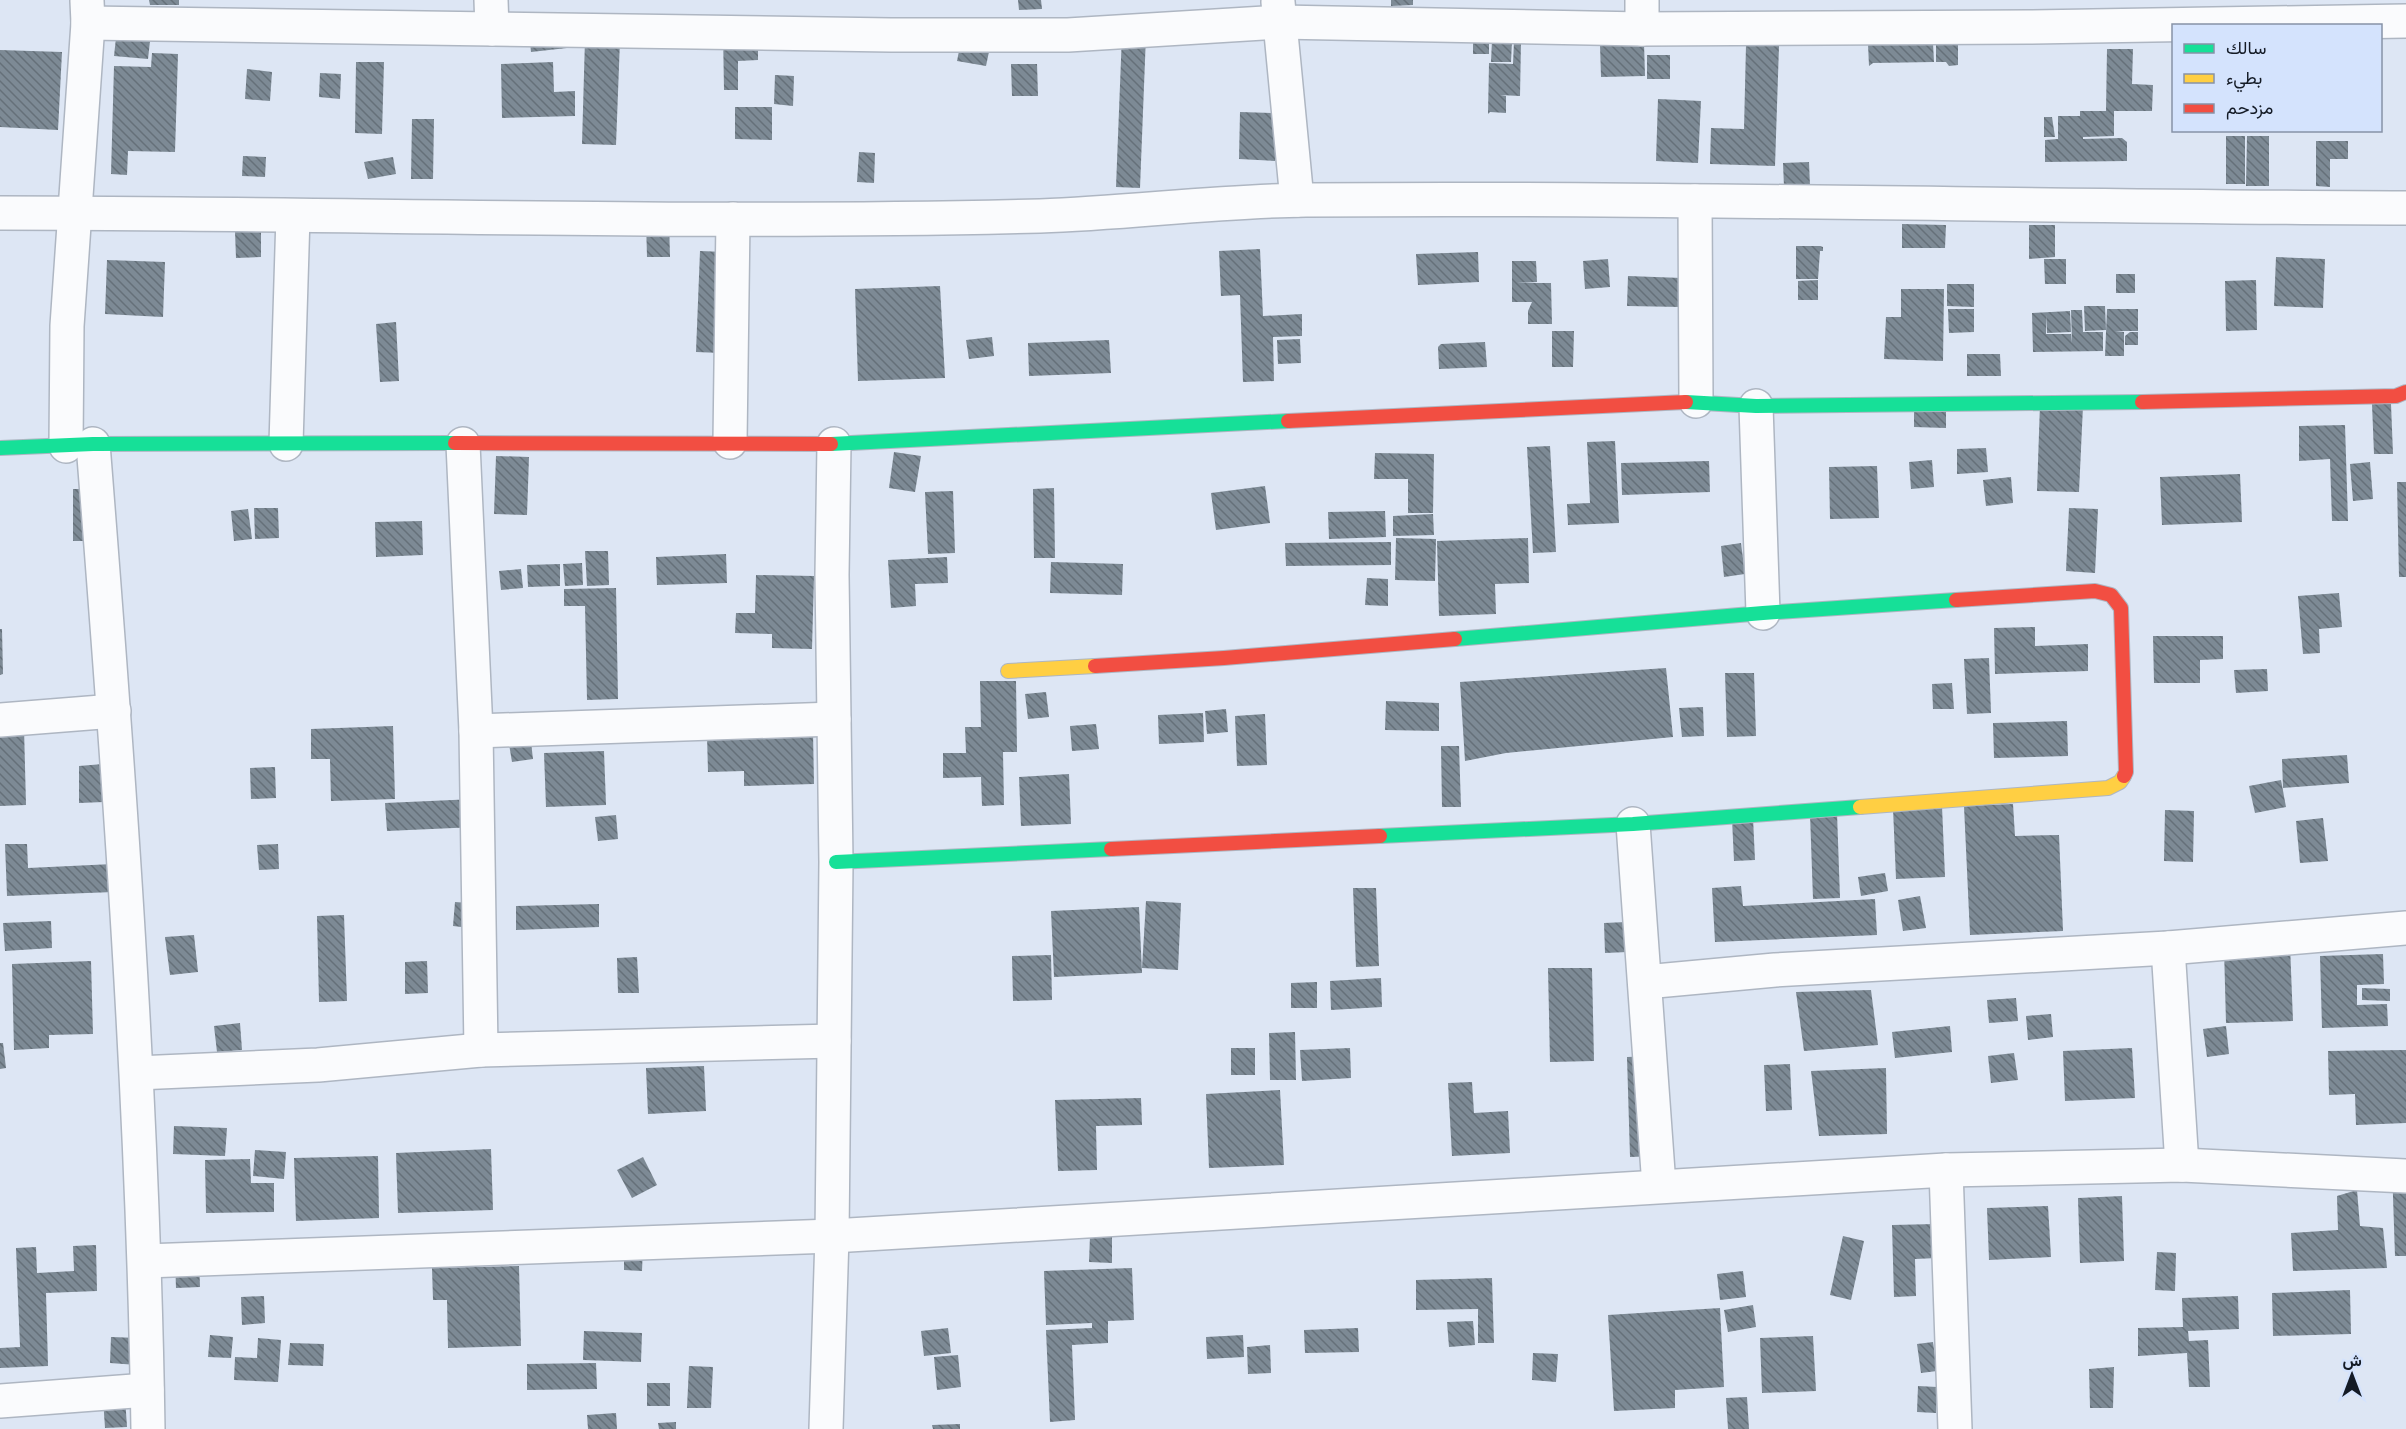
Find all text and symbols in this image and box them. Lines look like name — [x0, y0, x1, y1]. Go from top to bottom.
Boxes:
legend — [2172, 24, 2382, 132]
text: سالك — [2226, 38, 2266, 58]
text: بطيء — [2226, 68, 2262, 93]
text: مزدحم — [2226, 98, 2273, 120]
north arrow — [2322, 1345, 2382, 1405]
text: ش — [2342, 1352, 2362, 1370]

